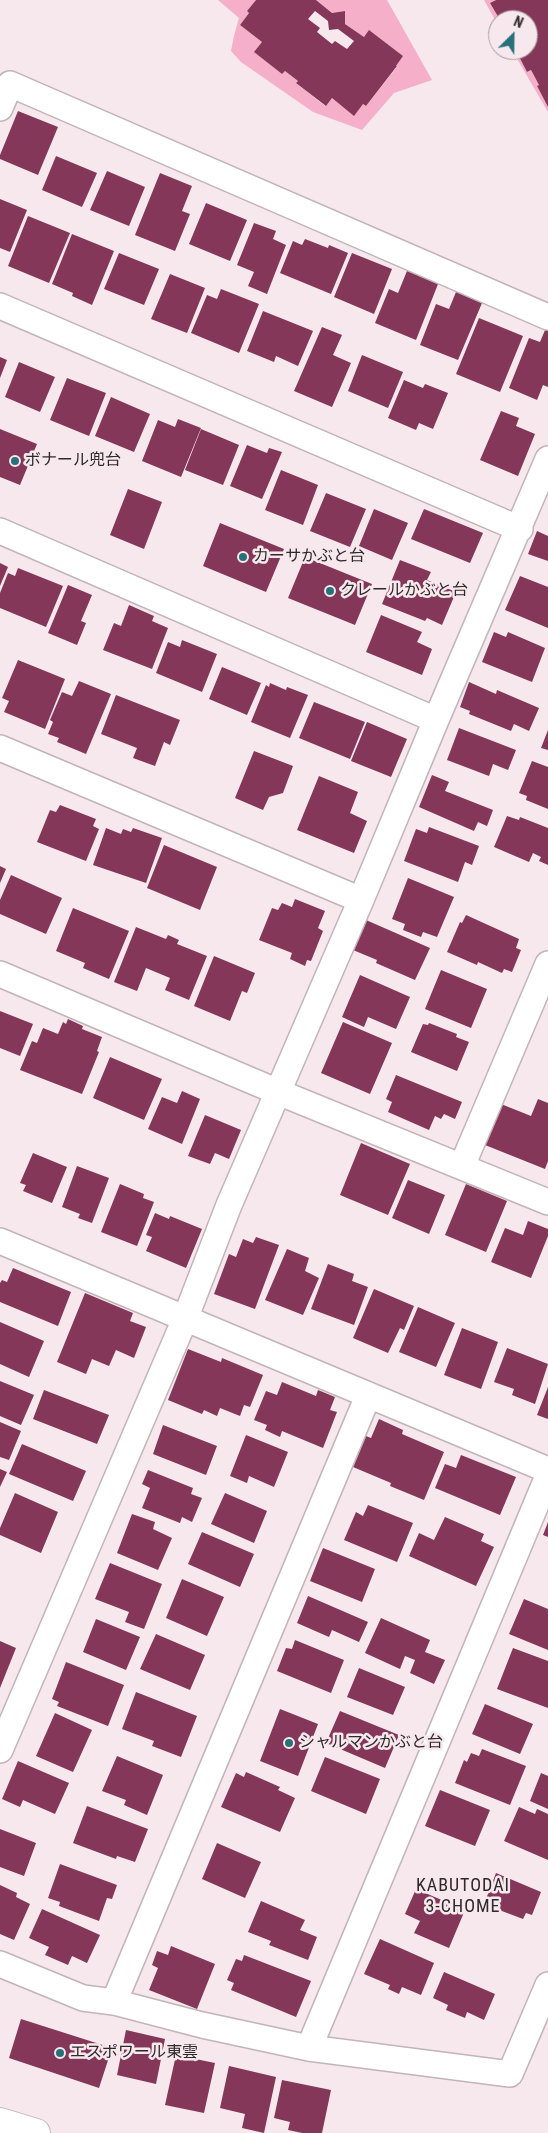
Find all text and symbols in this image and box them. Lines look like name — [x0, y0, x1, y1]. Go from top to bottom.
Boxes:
north arrow — [488, 10, 538, 60]
text: N — [511, 13, 526, 31]
place label: ボナール兜台 — [25, 451, 121, 471]
marker: ボナール兜台 — [9, 455, 21, 467]
place label: カーサかぶと台 — [253, 547, 365, 567]
marker: カーサかぶと台 — [237, 551, 249, 563]
place label: クレールかぶと台 — [340, 581, 468, 601]
marker: クレールかぶと台 — [324, 585, 336, 597]
place label: シャルマンかぶと台 — [299, 1733, 443, 1753]
marker: シャルマンかぶと台 — [283, 1737, 295, 1749]
district label: KABUTODAI 3-CHOME — [415, 1875, 511, 1918]
place label: エスポワール東雲 — [70, 2043, 198, 2063]
marker: エスポワール東雲 — [54, 2047, 66, 2059]

